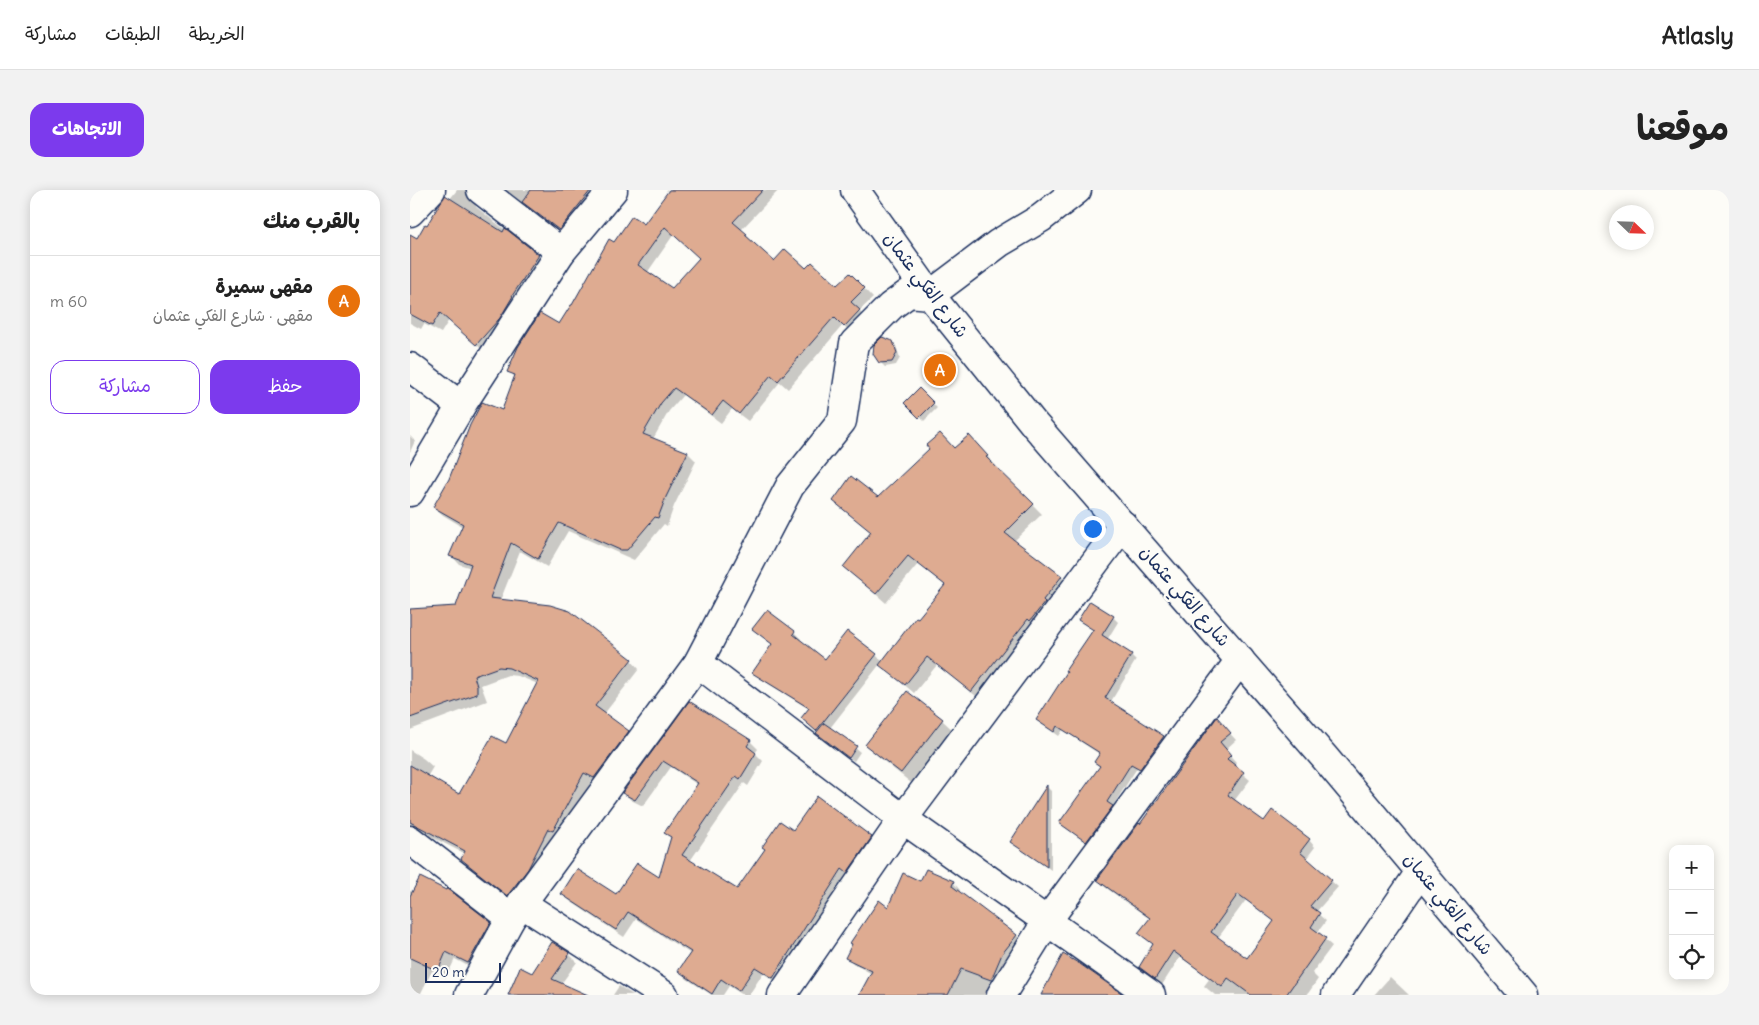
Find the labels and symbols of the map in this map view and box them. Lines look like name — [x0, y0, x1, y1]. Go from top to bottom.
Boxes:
north arrow — [1609, 205, 1654, 250]
street label: شارع الفكي عثمان — [875, 227, 974, 345]
pin: A — [924, 351, 956, 389]
your location — [1080, 516, 1106, 542]
street label: شارع الفكي عثمان — [1131, 540, 1236, 654]
street label: شارع الفكي عثمان — [1395, 848, 1498, 963]
scale bar — [425, 960, 501, 983]

